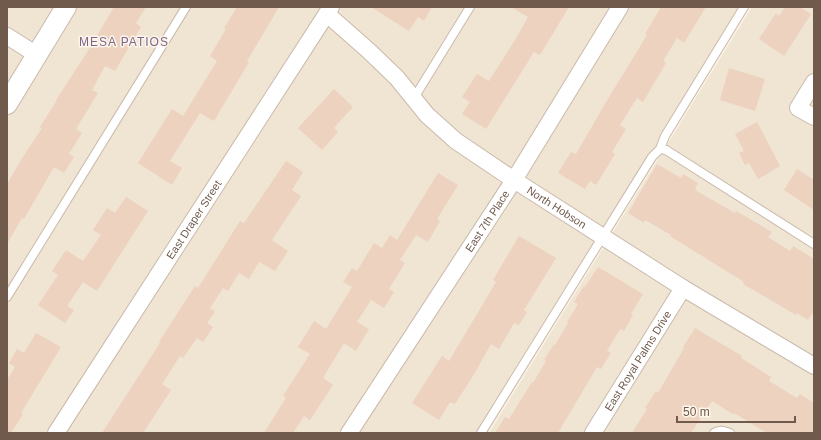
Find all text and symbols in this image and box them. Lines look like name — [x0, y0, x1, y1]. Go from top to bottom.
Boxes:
district label: MESA PATIOS — [79, 35, 169, 49]
street label: East Draper Street — [164, 178, 224, 261]
street label: North Hobson — [525, 184, 589, 231]
street label: East 7th Place — [463, 188, 512, 254]
street label: East Royal Palms Drive — [602, 308, 673, 413]
scale bar — [677, 398, 795, 424]
text: 50 m — [683, 405, 710, 419]

